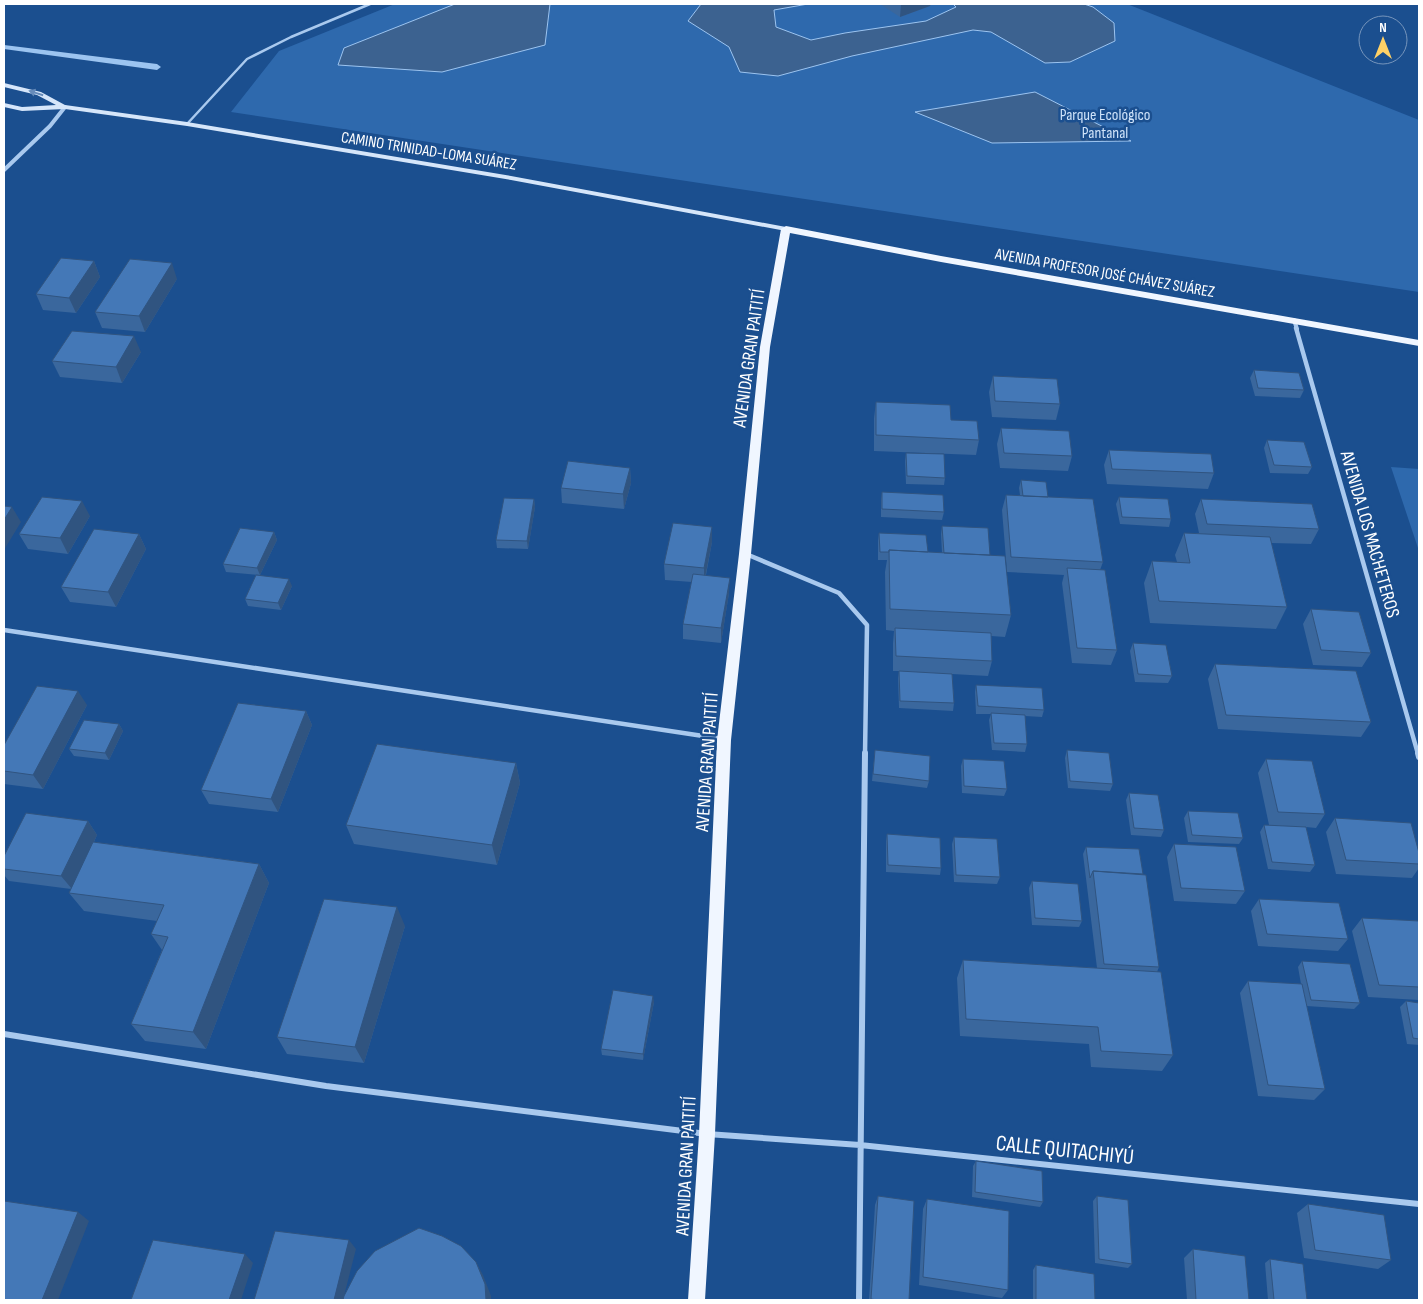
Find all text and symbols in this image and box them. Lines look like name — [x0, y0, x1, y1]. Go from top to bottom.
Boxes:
north arrow — [1358, 15, 1408, 65]
text: N — [1379, 19, 1387, 36]
one-way arrow — [28, 89, 43, 96]
park label: Parque Ecológico Pantanal — [1060, 106, 1150, 143]
street label: CAMINO TRINIDAD-LOMA SUÁREZ — [340, 128, 518, 175]
street label: AVENIDA PROFESOR JOSÉ CHÁVEZ SUÁREZ — [993, 245, 1216, 302]
street label: AVENIDA GRAN PAITITÍ — [728, 287, 771, 430]
street label: AVENIDA LOS MACHETEROS — [1334, 447, 1404, 620]
street label: AVENIDA GRAN PAITITÍ — [691, 692, 724, 833]
street label: AVENIDA GRAN PAITITÍ — [671, 1096, 702, 1237]
street label: CALLE QUITACHIYÚ — [994, 1130, 1135, 1171]

